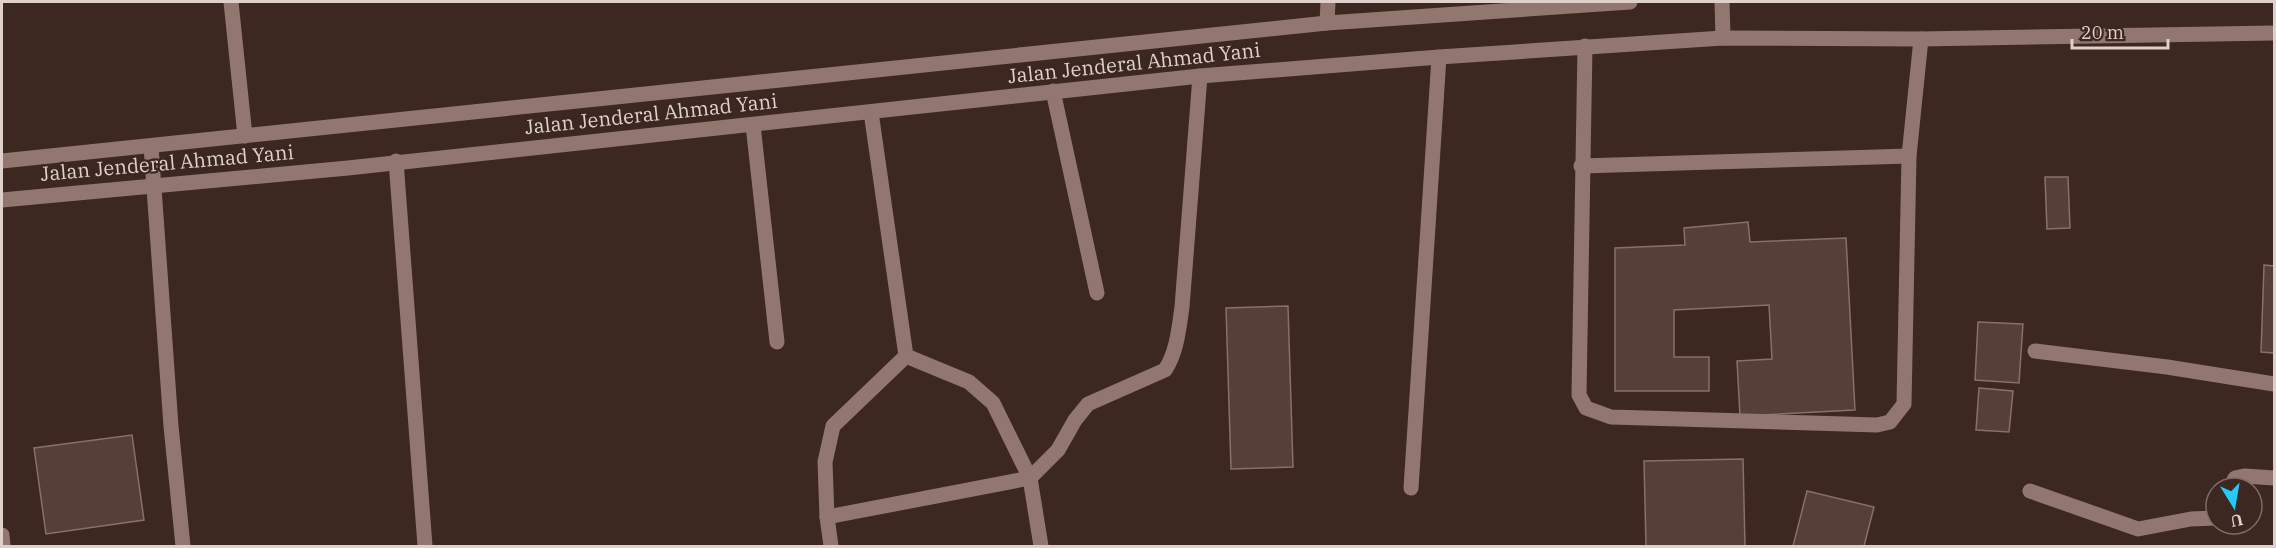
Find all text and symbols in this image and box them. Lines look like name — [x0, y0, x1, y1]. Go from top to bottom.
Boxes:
scale bar — [2072, 12, 2168, 50]
text: 20 m — [2081, 21, 2124, 44]
street label: Jalan Jenderal Ahmad Yani — [1006, 36, 1262, 89]
street label: Jalan Jenderal Ahmad Yani — [523, 87, 779, 140]
street label: Jalan Jenderal Ahmad Yani — [39, 138, 295, 187]
north arrow — [2204, 476, 2264, 536]
text: U — [2229, 510, 2245, 532]

